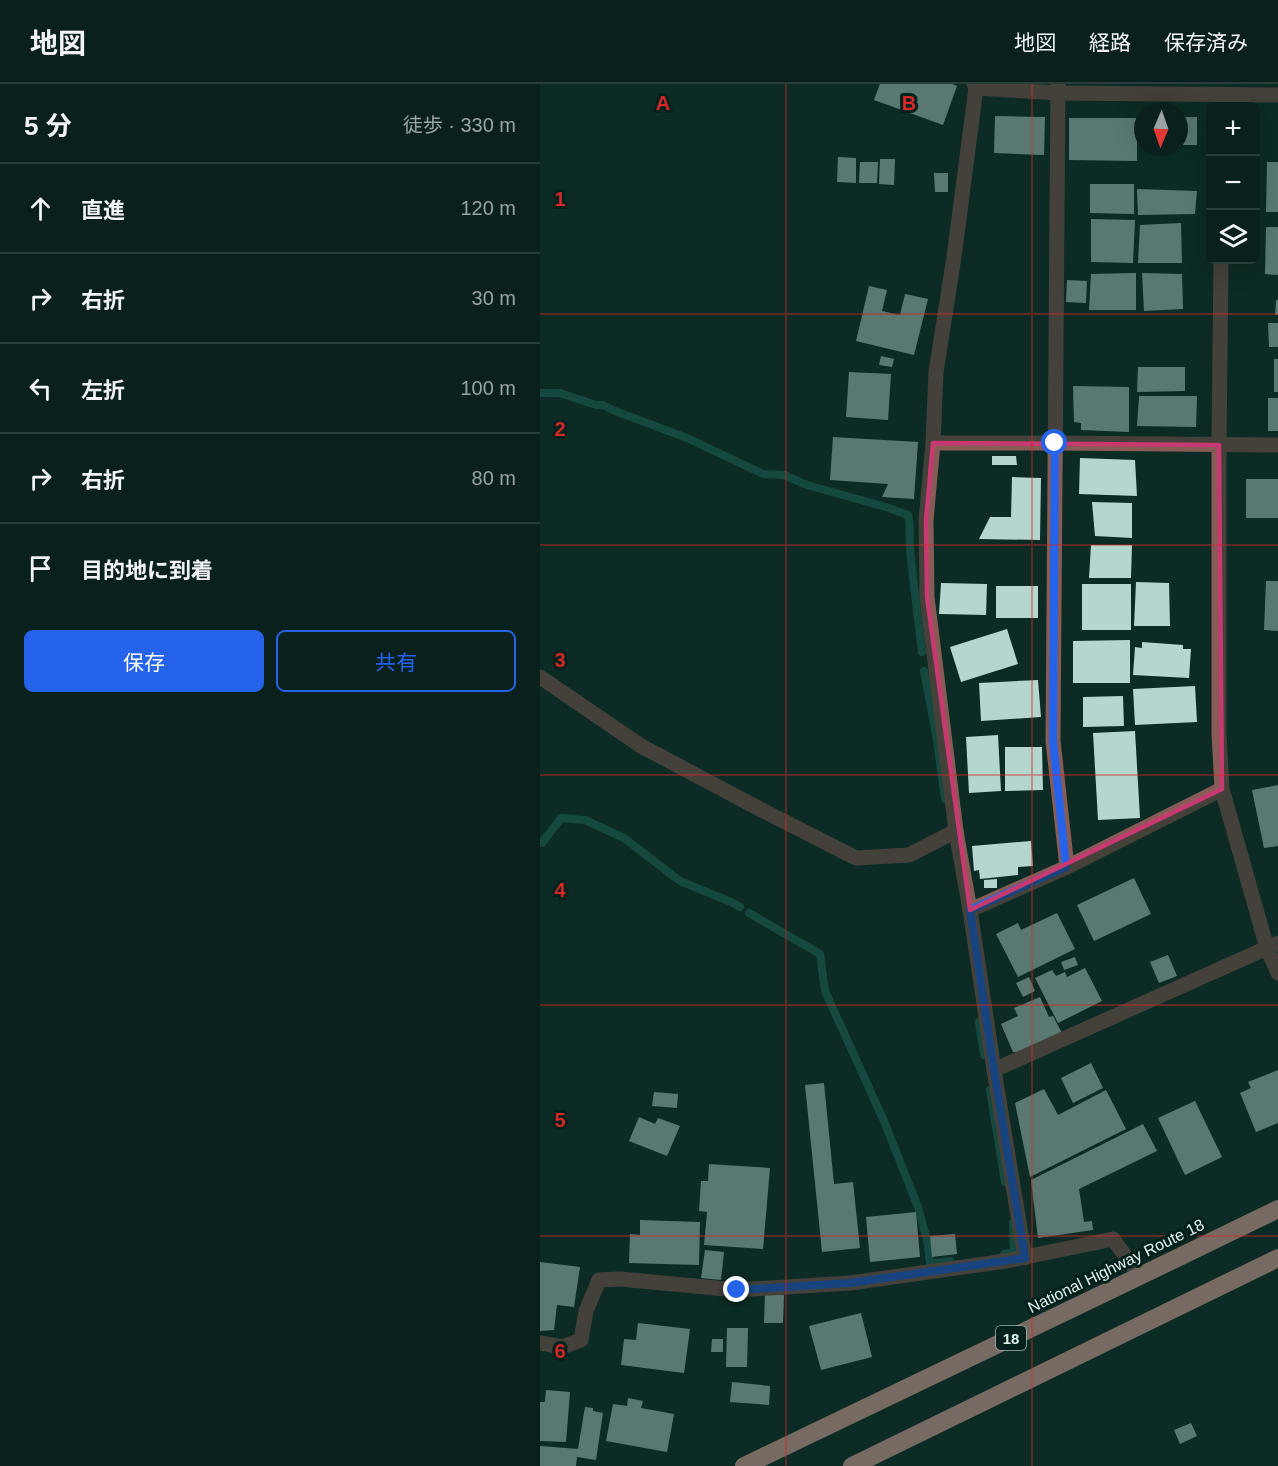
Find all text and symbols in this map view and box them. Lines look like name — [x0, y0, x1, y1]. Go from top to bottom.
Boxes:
text: 地図 — [30, 28, 86, 59]
text: 地図 — [1014, 31, 1056, 54]
text: 経路 — [1089, 31, 1131, 54]
text: 保存済み — [1164, 31, 1248, 54]
text: A — [656, 92, 670, 114]
text: B — [902, 92, 916, 114]
north arrow — [1134, 102, 1188, 156]
map controls — [1206, 102, 1260, 264]
button: + — [1206, 102, 1260, 156]
text: 5 分 — [24, 111, 72, 141]
text: 徒歩 · 330 m — [403, 114, 516, 136]
button: − — [1206, 156, 1260, 210]
text: 1 — [554, 188, 566, 210]
icon: ahead — [24, 192, 57, 225]
text: 120 m — [460, 197, 516, 219]
text: 直進 — [81, 198, 125, 223]
button: layers — [1206, 210, 1260, 264]
icon: right — [24, 282, 57, 315]
text: 30 m — [472, 287, 516, 309]
text: 右折 — [81, 288, 125, 313]
icon: left — [24, 372, 57, 405]
text: 100 m — [460, 377, 516, 399]
text: 左折 — [81, 378, 125, 403]
text: 2 — [554, 418, 566, 440]
route start — [1041, 429, 1067, 455]
icon: right — [24, 462, 57, 495]
text: 80 m — [472, 467, 516, 489]
text: 右折 — [81, 468, 125, 493]
icon: arrive — [24, 552, 57, 585]
text: 目的地に到着 — [81, 558, 213, 583]
button: 保存 — [24, 630, 264, 692]
button: 共有 — [276, 630, 516, 692]
text: 3 — [554, 649, 566, 671]
text: 4 — [554, 879, 566, 901]
text: 5 — [554, 1109, 566, 1131]
street label: National Highway Route 18 — [1025, 1216, 1207, 1316]
route end — [723, 1276, 749, 1302]
road number: 18 — [996, 1326, 1026, 1350]
text: 6 — [554, 1340, 566, 1362]

